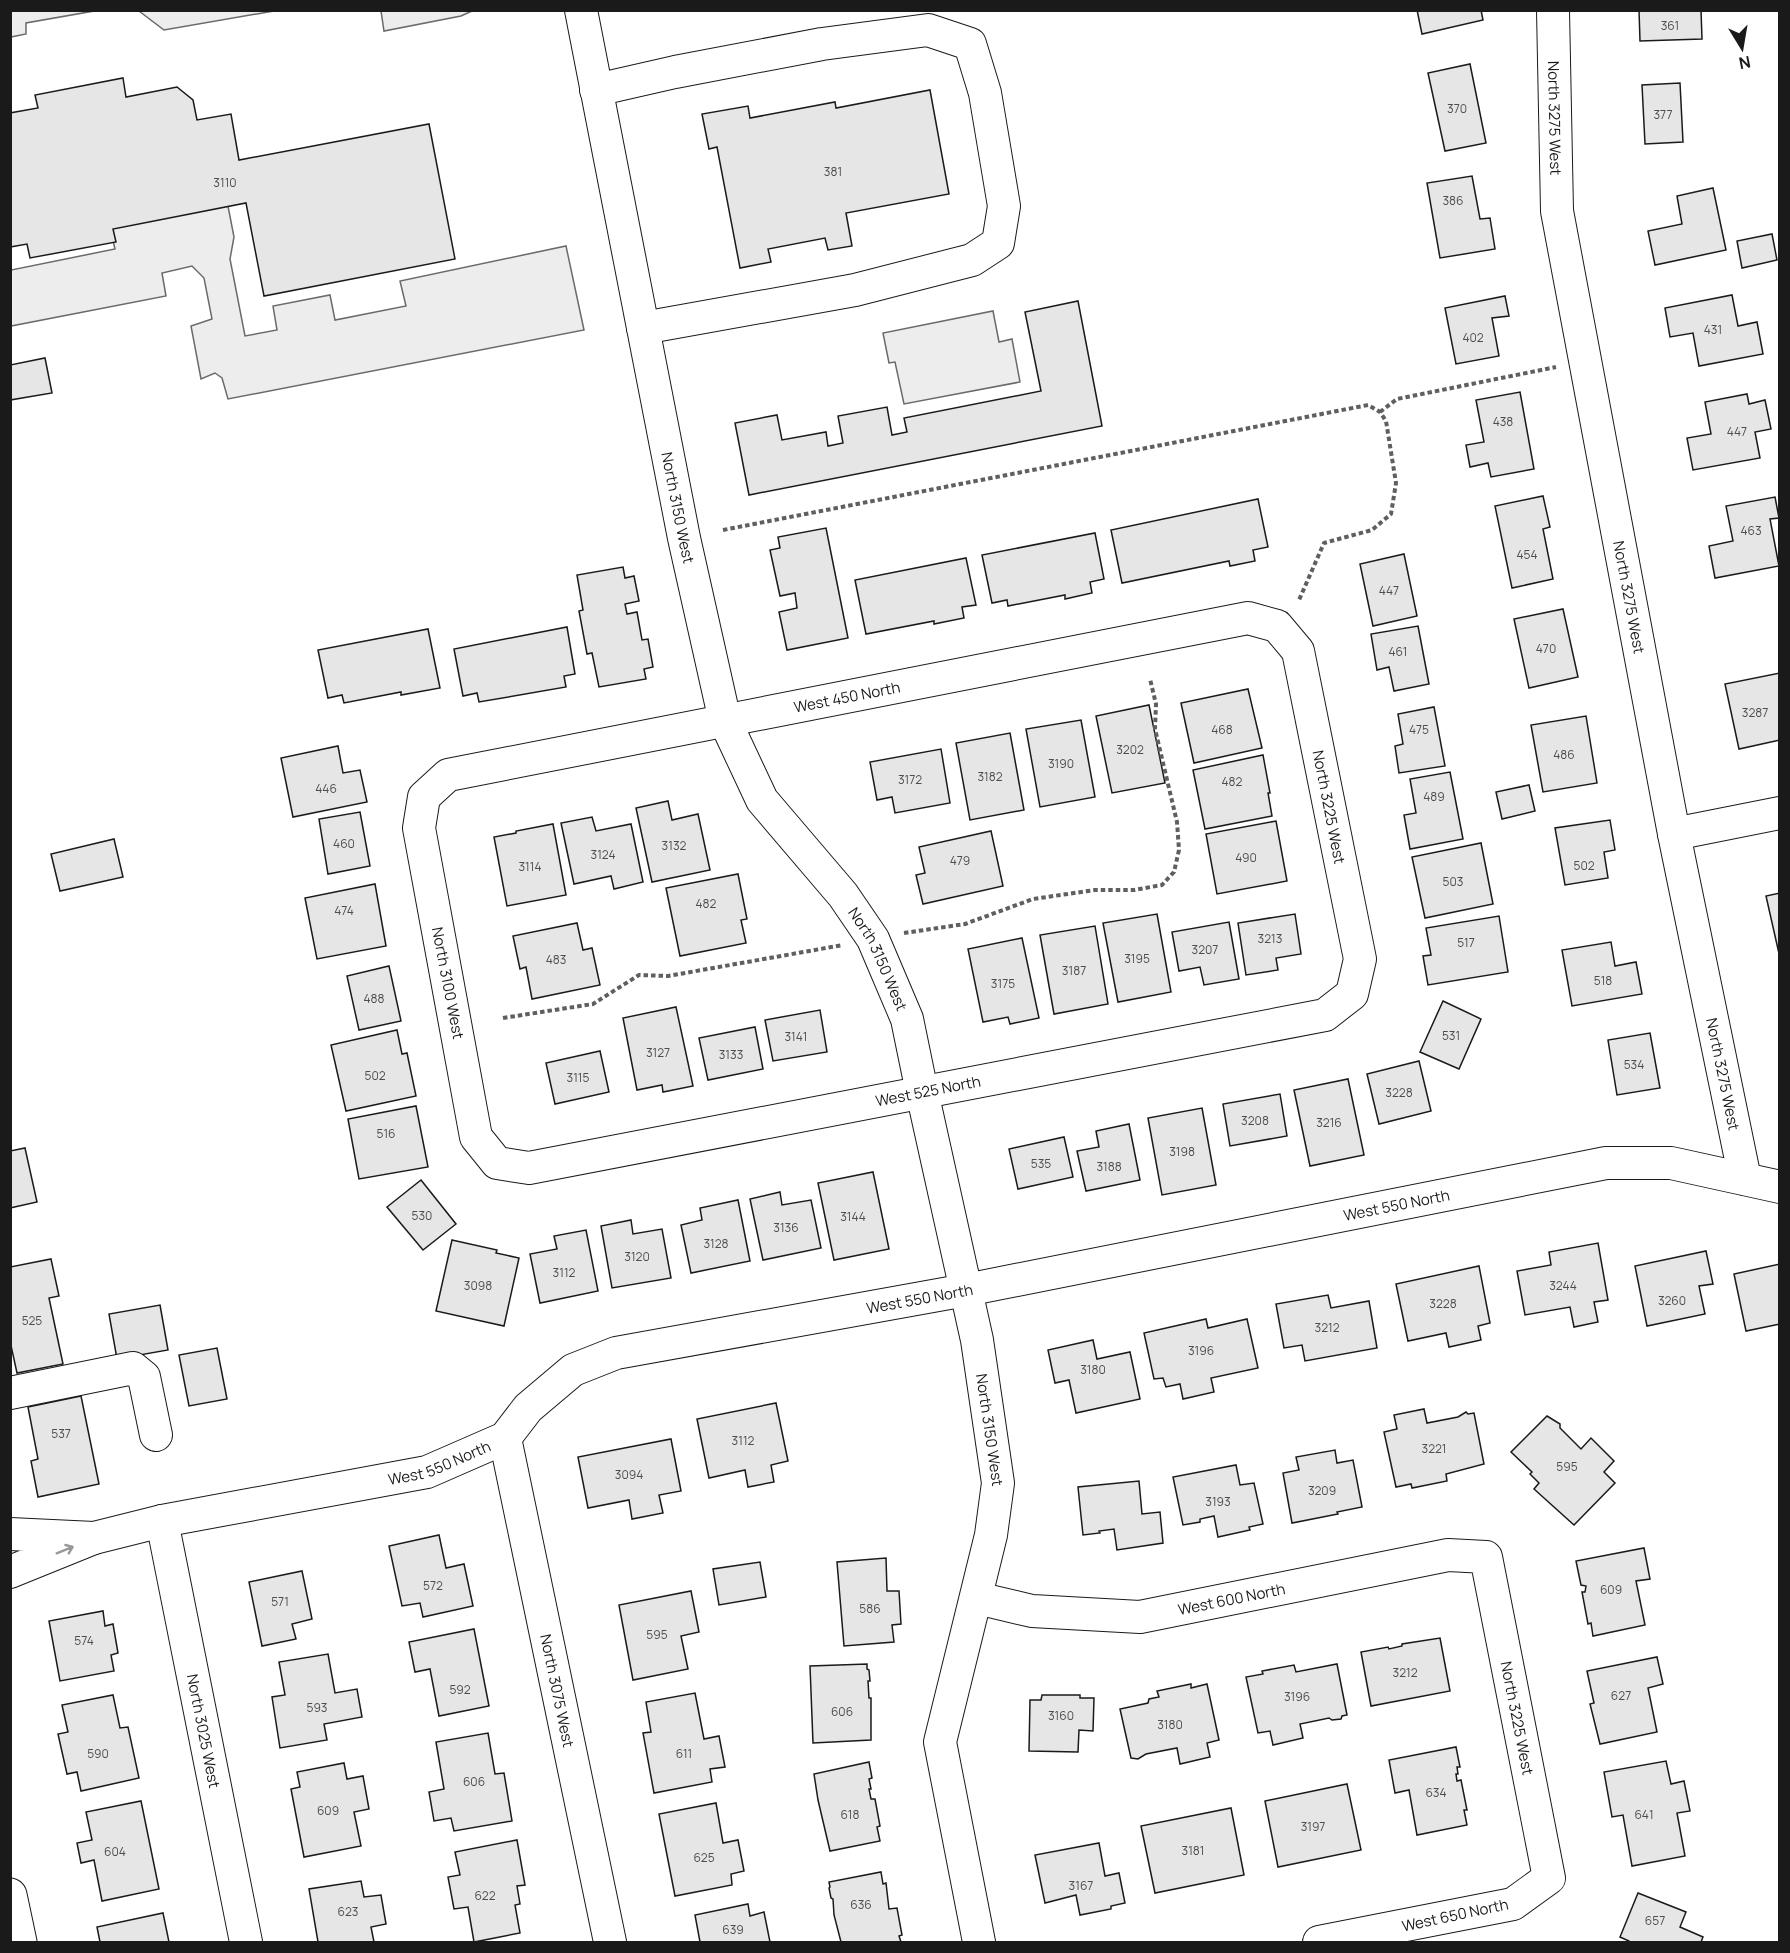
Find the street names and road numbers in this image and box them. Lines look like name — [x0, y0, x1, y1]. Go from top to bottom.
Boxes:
street label: North 3275 West — [1544, 61, 1567, 175]
street label: North 3150 West — [657, 450, 700, 565]
street label: North 3275 West — [1609, 539, 1650, 655]
street label: West 450 North — [792, 676, 902, 718]
street label: North 3225 West — [1308, 748, 1350, 866]
street label: North 3150 West — [844, 903, 913, 1014]
street label: North 3100 West — [427, 925, 469, 1041]
street label: North 3275 West — [1702, 1016, 1745, 1132]
street label: West 525 North — [874, 1070, 982, 1111]
street label: West 550 North — [1341, 1184, 1451, 1225]
street label: West 550 North — [865, 1278, 975, 1318]
street label: North 3150 West — [972, 1372, 1009, 1487]
street label: West 550 North — [386, 1435, 494, 1490]
street label: West 600 North — [1176, 1578, 1287, 1620]
street label: North 3075 West — [536, 1632, 580, 1749]
street label: North 3225 West — [1496, 1659, 1539, 1777]
street label: North 3025 West — [182, 1672, 226, 1790]
street label: West 650 North — [1400, 1893, 1510, 1937]

